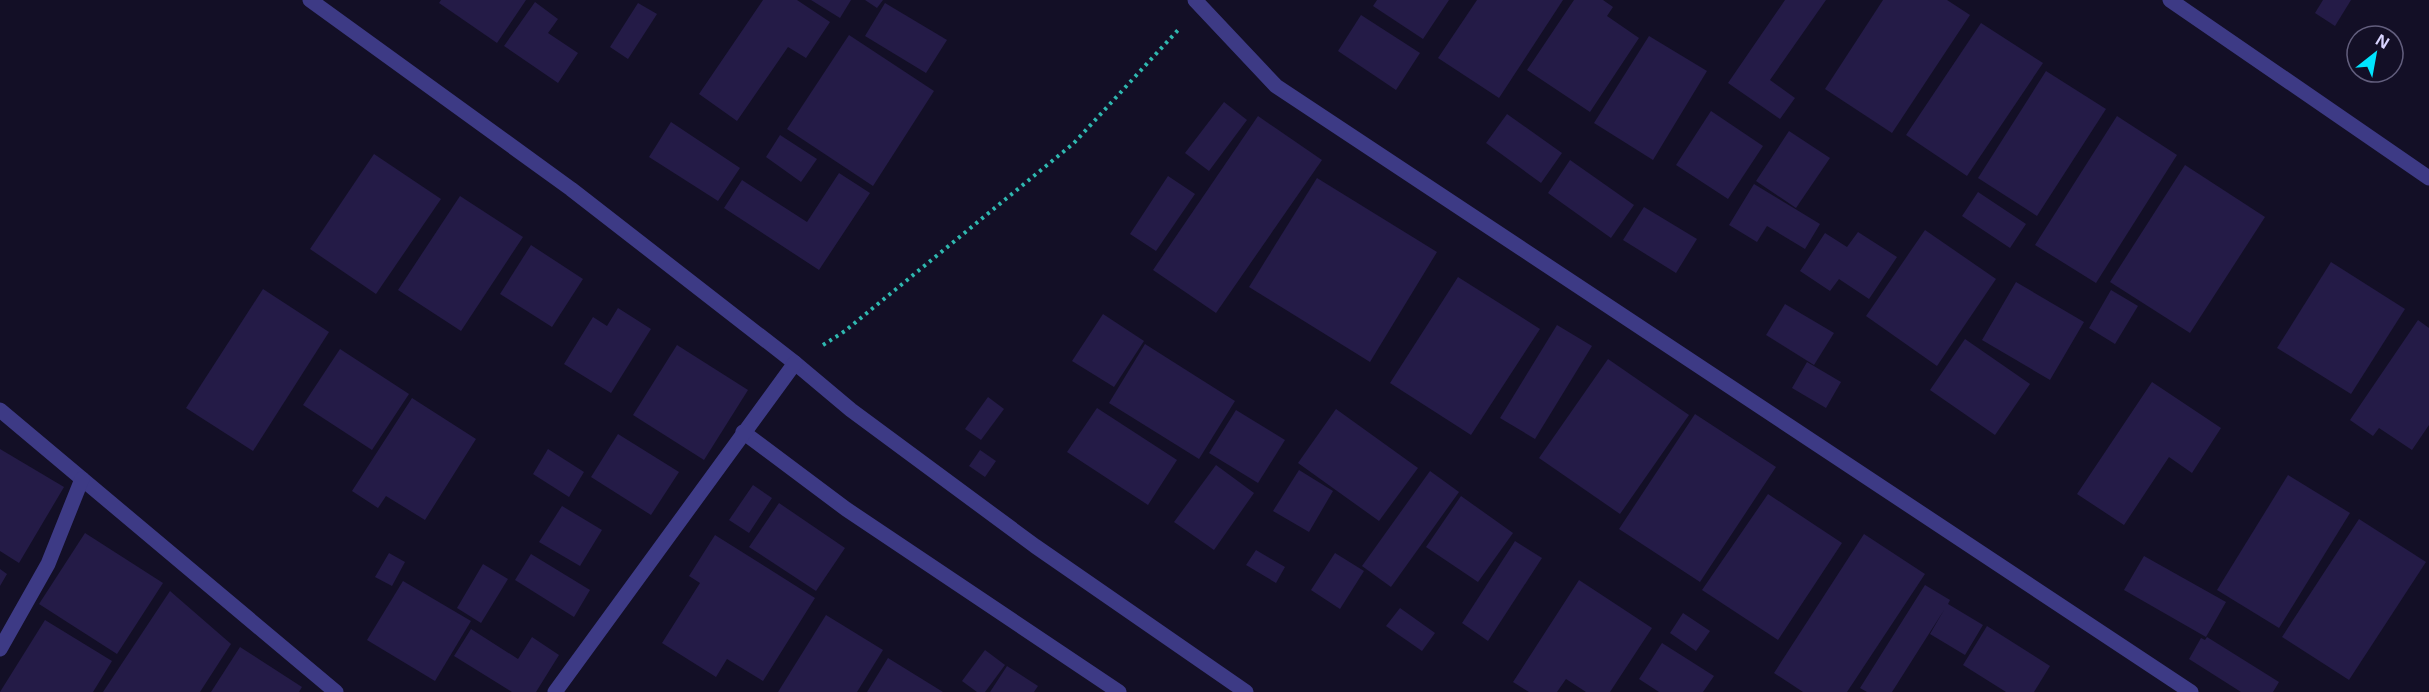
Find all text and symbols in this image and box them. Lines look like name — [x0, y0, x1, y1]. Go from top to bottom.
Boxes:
north arrow — [2345, 24, 2405, 84]
text: N — [2371, 28, 2394, 54]

